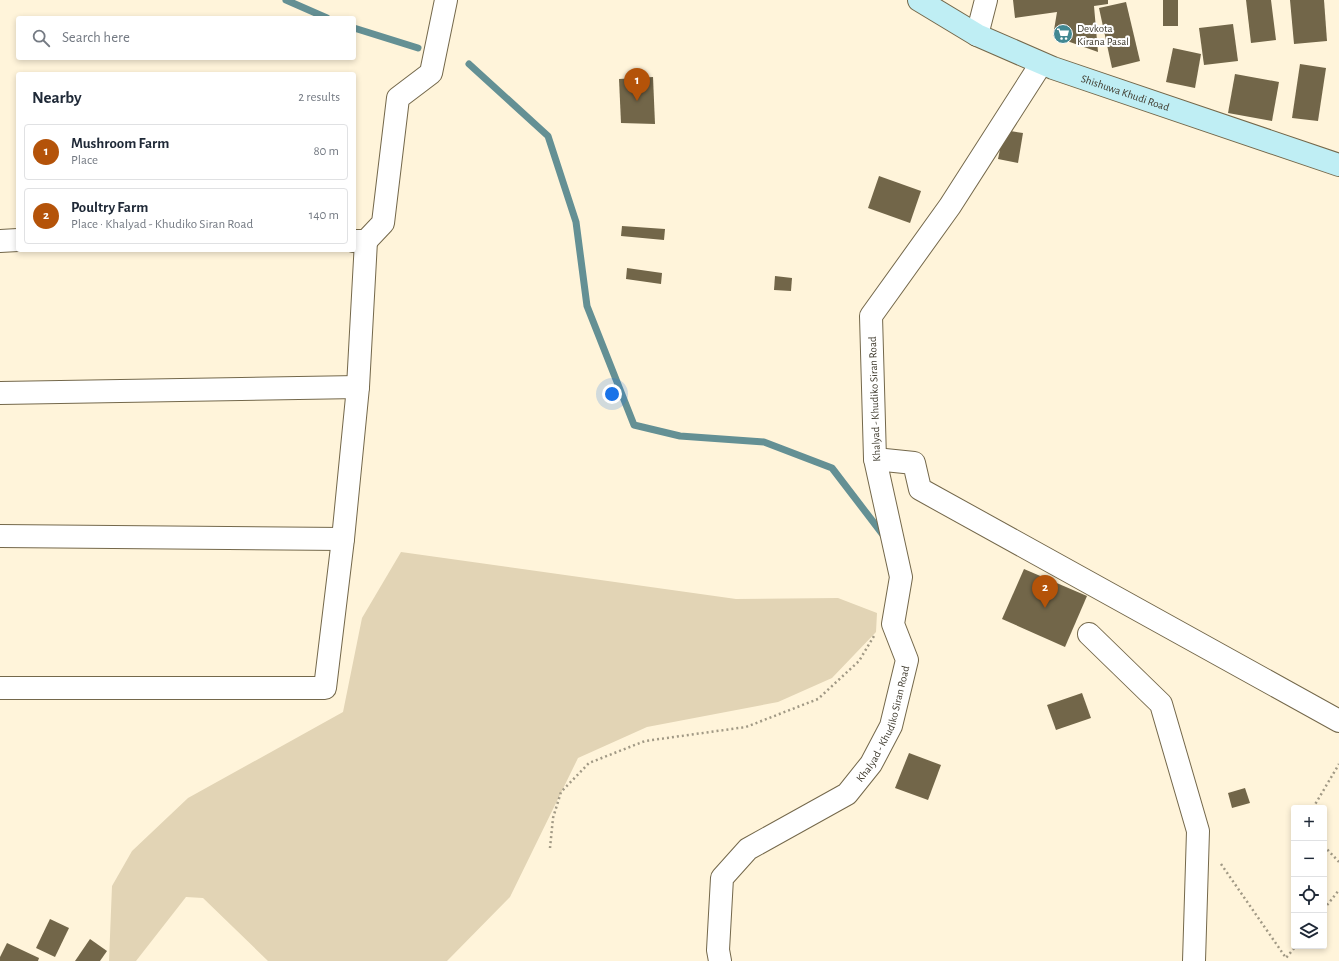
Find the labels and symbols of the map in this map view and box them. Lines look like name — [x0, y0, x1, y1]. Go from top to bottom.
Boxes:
supermarket icon: Devkota Kirana Pasal — [1052, 23, 1074, 45]
place label: Devkota Kirana Pasal — [1077, 23, 1129, 47]
pin: 1 — [624, 68, 650, 101]
street label: Shishuwa Khudi Road — [1080, 73, 1171, 113]
street label: Khalyad - Khudiko Siran Road — [867, 336, 882, 462]
your location — [602, 384, 622, 404]
pin: 2 — [1032, 575, 1058, 608]
street label: Khalyad - Khudiko Siran Road — [854, 664, 911, 784]

